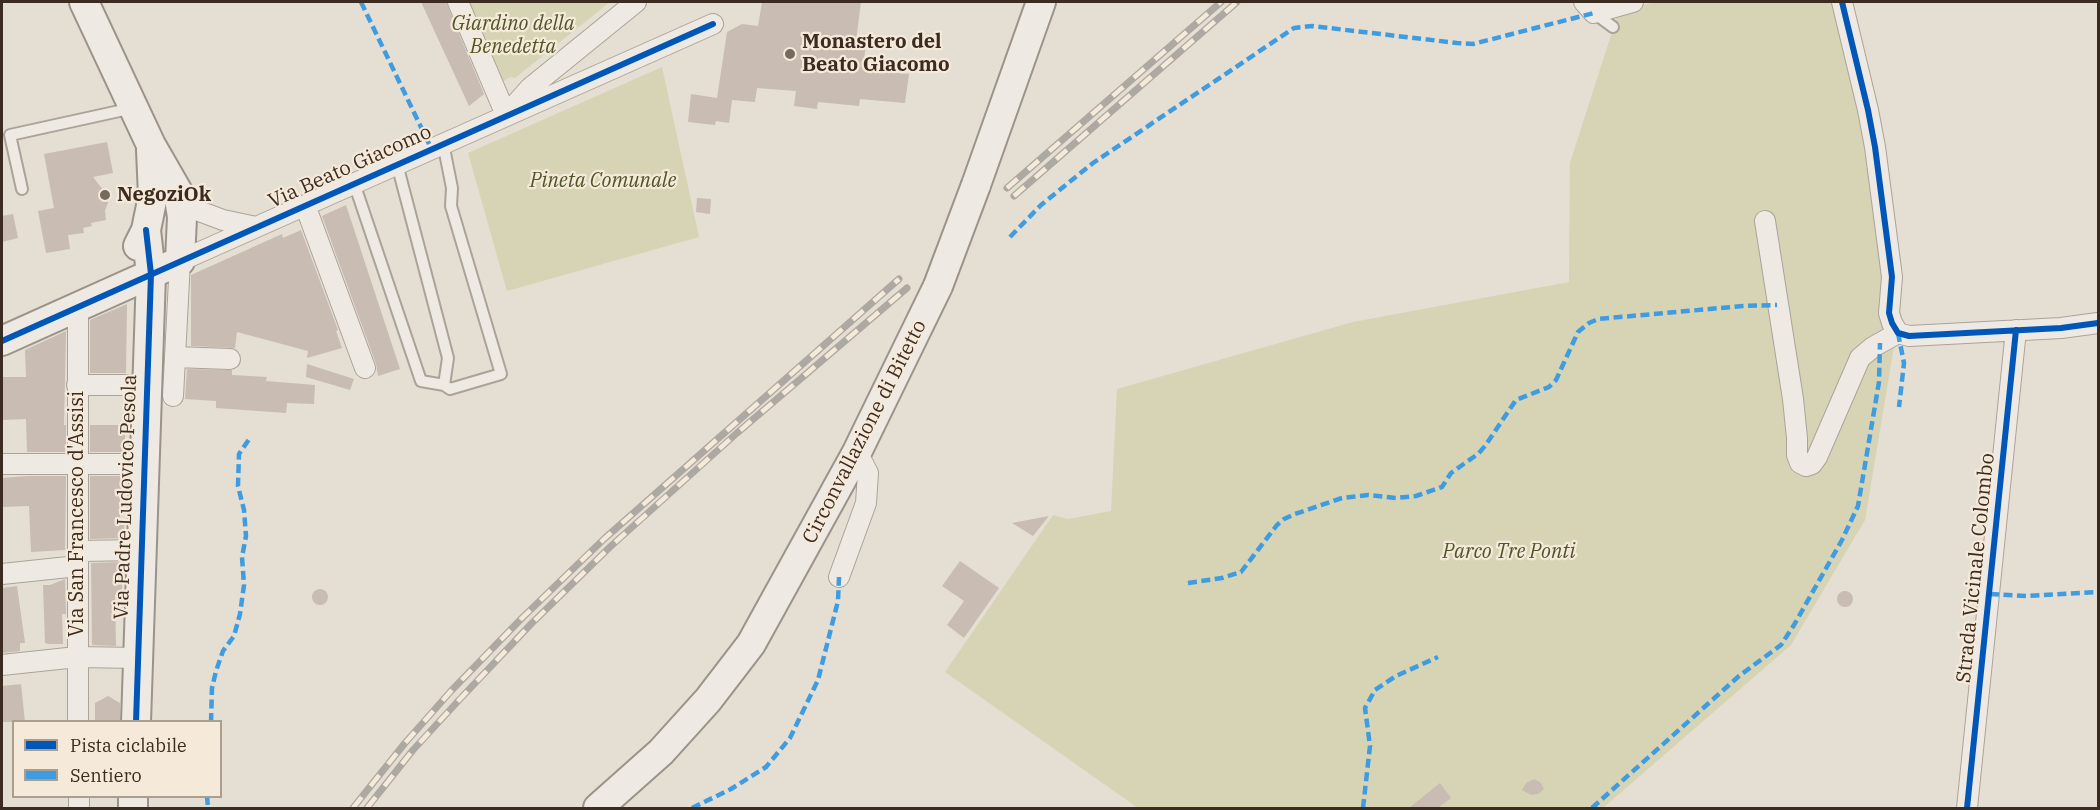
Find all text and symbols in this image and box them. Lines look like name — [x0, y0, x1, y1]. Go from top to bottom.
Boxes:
park label: Giardino della Benedetta — [451, 12, 575, 59]
place label: Monastero del Beato Giacomo — [802, 30, 950, 77]
marker: Monastero del Beato Giacomo — [783, 47, 797, 61]
street label: Via Beato Giacomo — [265, 120, 435, 214]
park label: Pineta Comunale — [530, 169, 676, 193]
place label: NegoziOk — [117, 183, 211, 207]
marker: NegoziOk — [98, 188, 112, 202]
street label: Circonvallazione di Bitetto — [798, 316, 932, 548]
street label: Via Padre Ludovico Pesola — [110, 374, 142, 620]
street label: Via San Francesco d'Assisi — [65, 391, 89, 637]
street label: Strada Vicinale Colombo — [1952, 452, 2000, 684]
park label: Parco Tre Ponti — [1443, 540, 1575, 564]
legend — [12, 720, 222, 798]
text: Pista ciclabile — [70, 734, 187, 757]
text: Sentiero — [70, 764, 142, 787]

